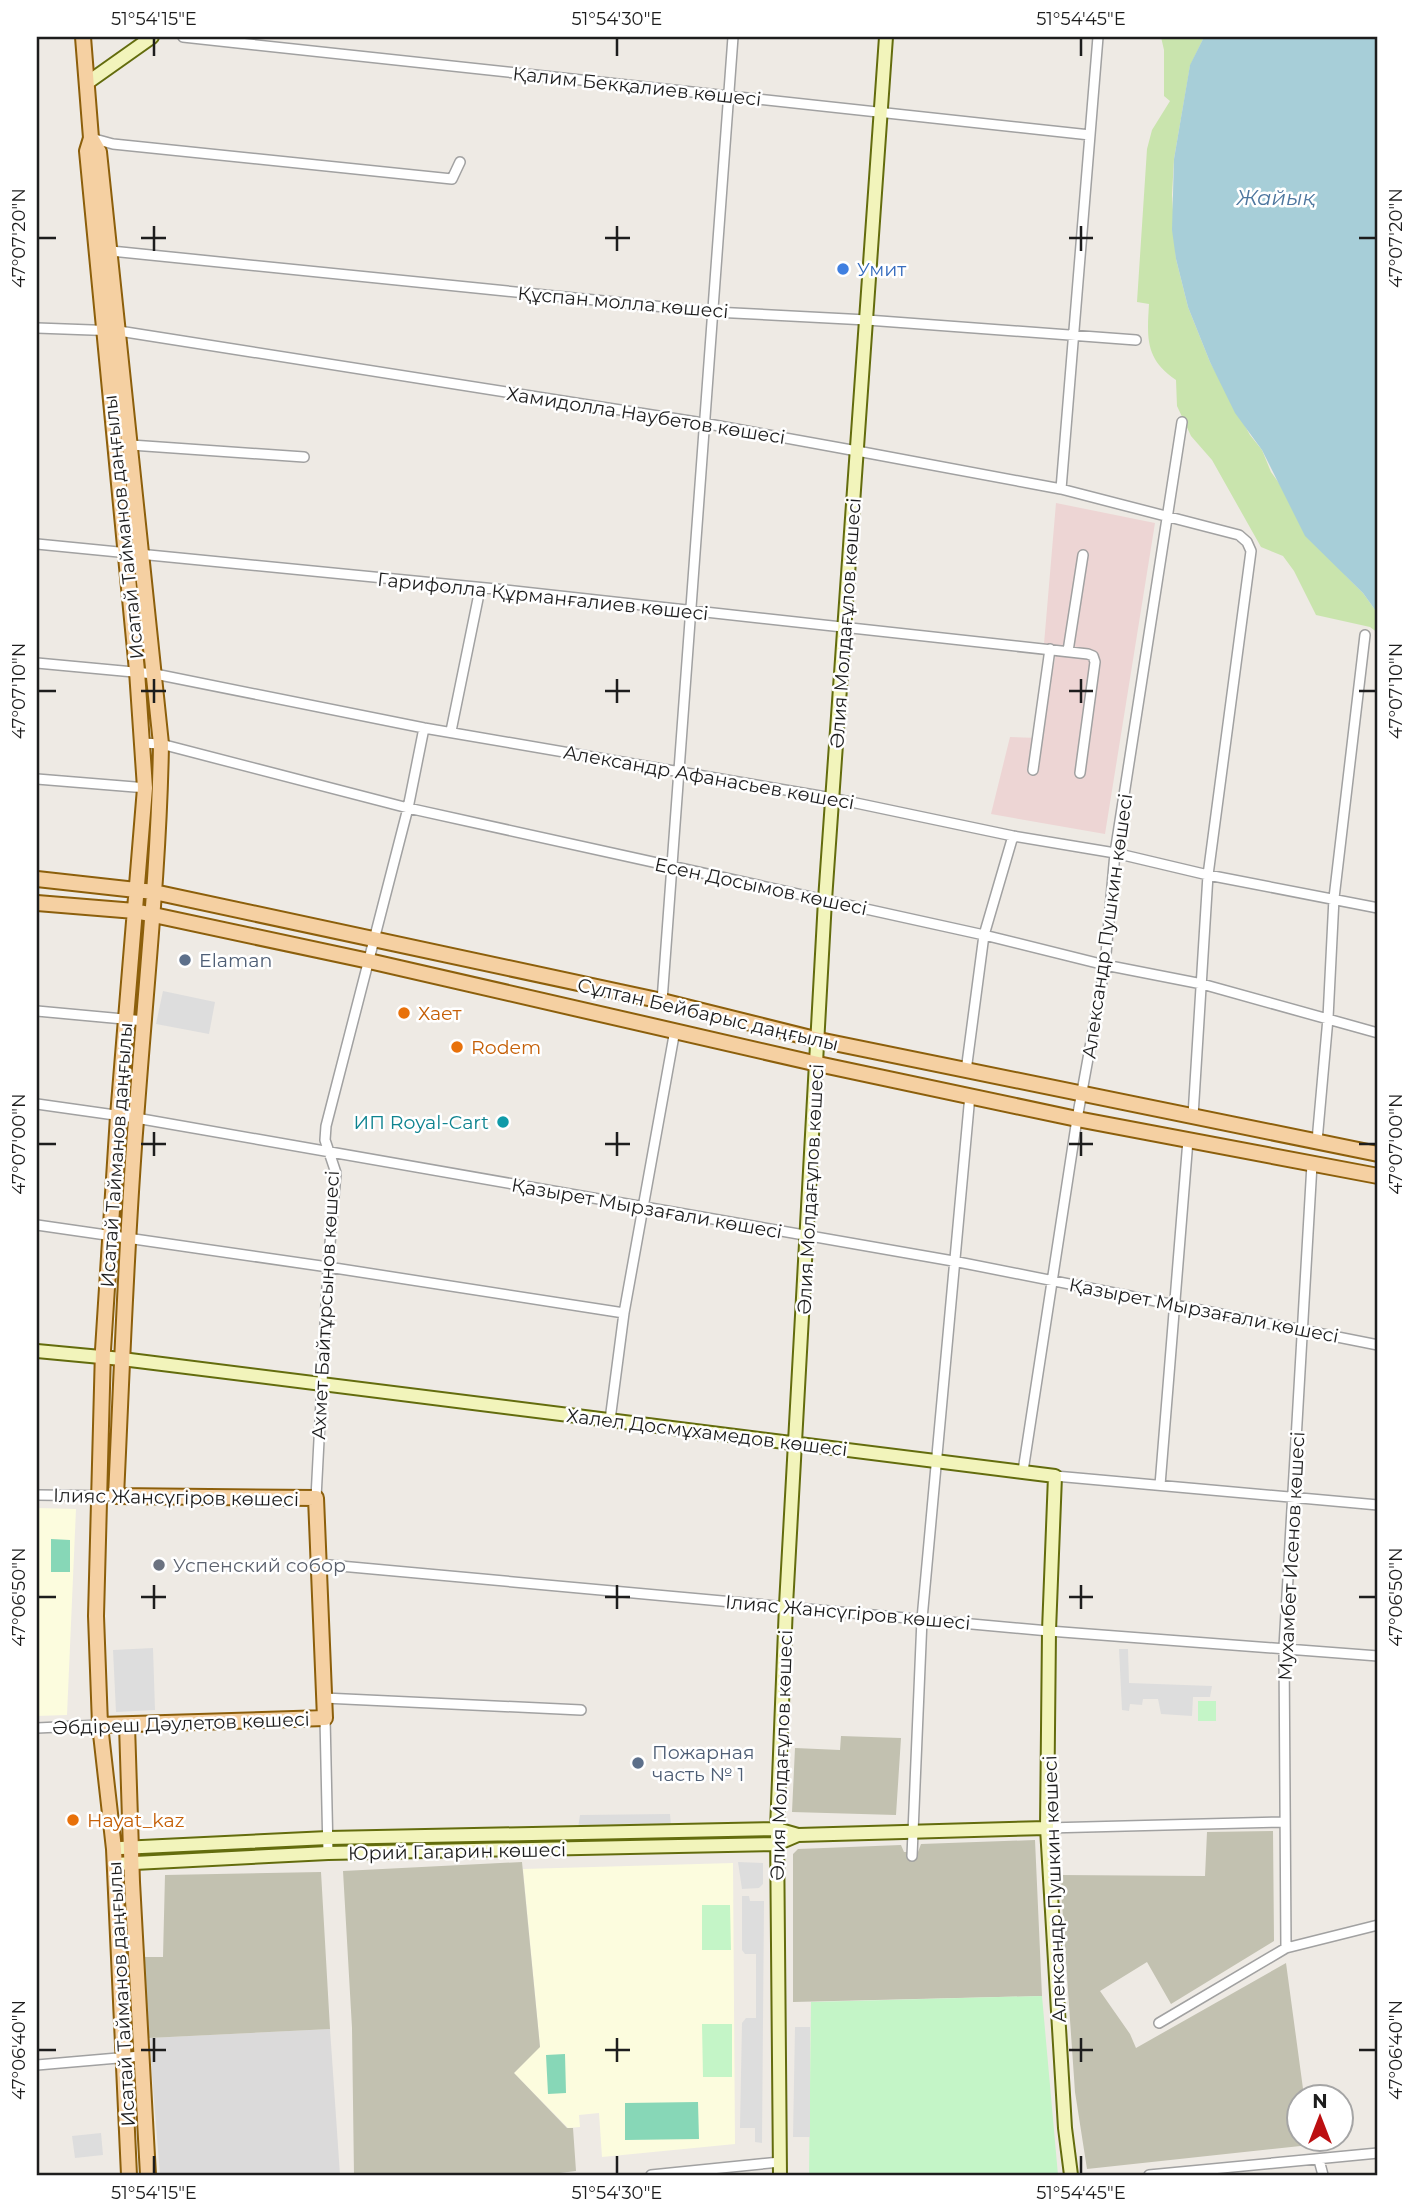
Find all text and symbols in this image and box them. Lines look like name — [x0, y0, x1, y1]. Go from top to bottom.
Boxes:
text: 51°54'15"E — [111, 8, 197, 30]
text: 51°54'30"E — [572, 8, 662, 30]
text: 51°54'45"E — [1036, 8, 1126, 30]
street label: Қалим Бекқалиев көшесі — [511, 62, 762, 111]
water label: Жайық — [1235, 185, 1316, 210]
text: 47°07'20"N — [8, 188, 30, 288]
text: 47°07'20"N — [1385, 188, 1407, 288]
place label: Умит — [857, 258, 906, 281]
marker: Умит — [835, 261, 851, 277]
street label: Құспан молла көшесі — [517, 282, 729, 323]
street label: Хамидолла Наубетов көшесі — [505, 382, 787, 449]
street label: Исатай Тайманов даңғылы — [98, 394, 149, 660]
street label: Әлия Молдағұлов көшесі — [825, 497, 866, 749]
street label: Гарифолла Құрманғалиев көшесі — [376, 568, 710, 625]
text: 47°07'10"N — [8, 643, 30, 739]
text: 47°07'10"N — [1385, 643, 1407, 739]
street label: Александр Афанасьев көшесі — [562, 741, 856, 814]
street label: Александр Пушкин көшесі — [1077, 792, 1137, 1060]
street label: Есен Досымов көшесі — [653, 853, 869, 920]
place label: Elaman — [199, 949, 272, 972]
marker: Elaman — [177, 952, 193, 968]
street label: Сұлтан Бейбарыс даңғылы — [575, 973, 841, 1056]
place label: Хает — [418, 1002, 461, 1025]
marker: Хает — [396, 1005, 412, 1021]
street label: Исатай Тайманов даңғылы — [96, 1022, 137, 1288]
place label: Rodem — [471, 1036, 541, 1059]
marker: Rodem — [449, 1039, 465, 1055]
street label: Әлия Молдағұлов көшесі — [792, 1063, 829, 1315]
text: 47°07'00"N — [8, 1093, 30, 1195]
text: 47°07'00"N — [1385, 1093, 1407, 1195]
place label: ИП Royal-Cart — [354, 1111, 489, 1134]
marker: ИП Royal-Cart — [495, 1114, 511, 1130]
street label: Ахмет Байтұрсынов көшесі — [307, 1170, 344, 1440]
street label: Қазырет Мырзағали көшесі — [510, 1173, 784, 1244]
street label: Қазырет Мырзағали көшесі — [1067, 1273, 1341, 1348]
street label: Халел Досмұхамедов көшесі — [565, 1404, 849, 1461]
street label: Мухамбет Исенов көшесі — [1273, 1431, 1310, 1681]
street label: Ілияс Жансүгіров көшесі — [53, 1484, 299, 1511]
text: 47°06'50"N — [8, 1547, 30, 1647]
text: 47°06'50"N — [1385, 1547, 1407, 1647]
place label: Успенский собор — [173, 1554, 346, 1577]
marker: Успенский собор — [151, 1557, 167, 1573]
street label: Ілияс Жансүгіров көшесі — [724, 1590, 972, 1635]
street label: Әлия Молдағұлов көшесі — [766, 1629, 797, 1881]
street label: Әбдіреш Дәулетов көшесі — [52, 1708, 310, 1739]
place label: Пожарная часть № 1 — [652, 1741, 754, 1786]
marker: Пожарная часть № 1 — [630, 1755, 646, 1771]
street label: Александр Пушкин көшесі — [1038, 1755, 1071, 2023]
place label: Hayat_kaz — [87, 1809, 184, 1832]
marker: Hayat_kaz — [65, 1812, 81, 1828]
street label: Юрий Гагарин көшесі — [348, 1838, 566, 1865]
street label: Исатай Тайманов даңғылы — [103, 1861, 140, 2127]
text: 47°06'40"N — [8, 2000, 30, 2100]
text: 47°06'40"N — [1385, 2000, 1407, 2100]
north arrow — [1286, 2082, 1356, 2152]
text: N — [1312, 2090, 1328, 2113]
text: 51°54'15"E — [111, 2182, 197, 2204]
text: 51°54'30"E — [572, 2182, 662, 2204]
text: 51°54'45"E — [1036, 2182, 1126, 2204]

